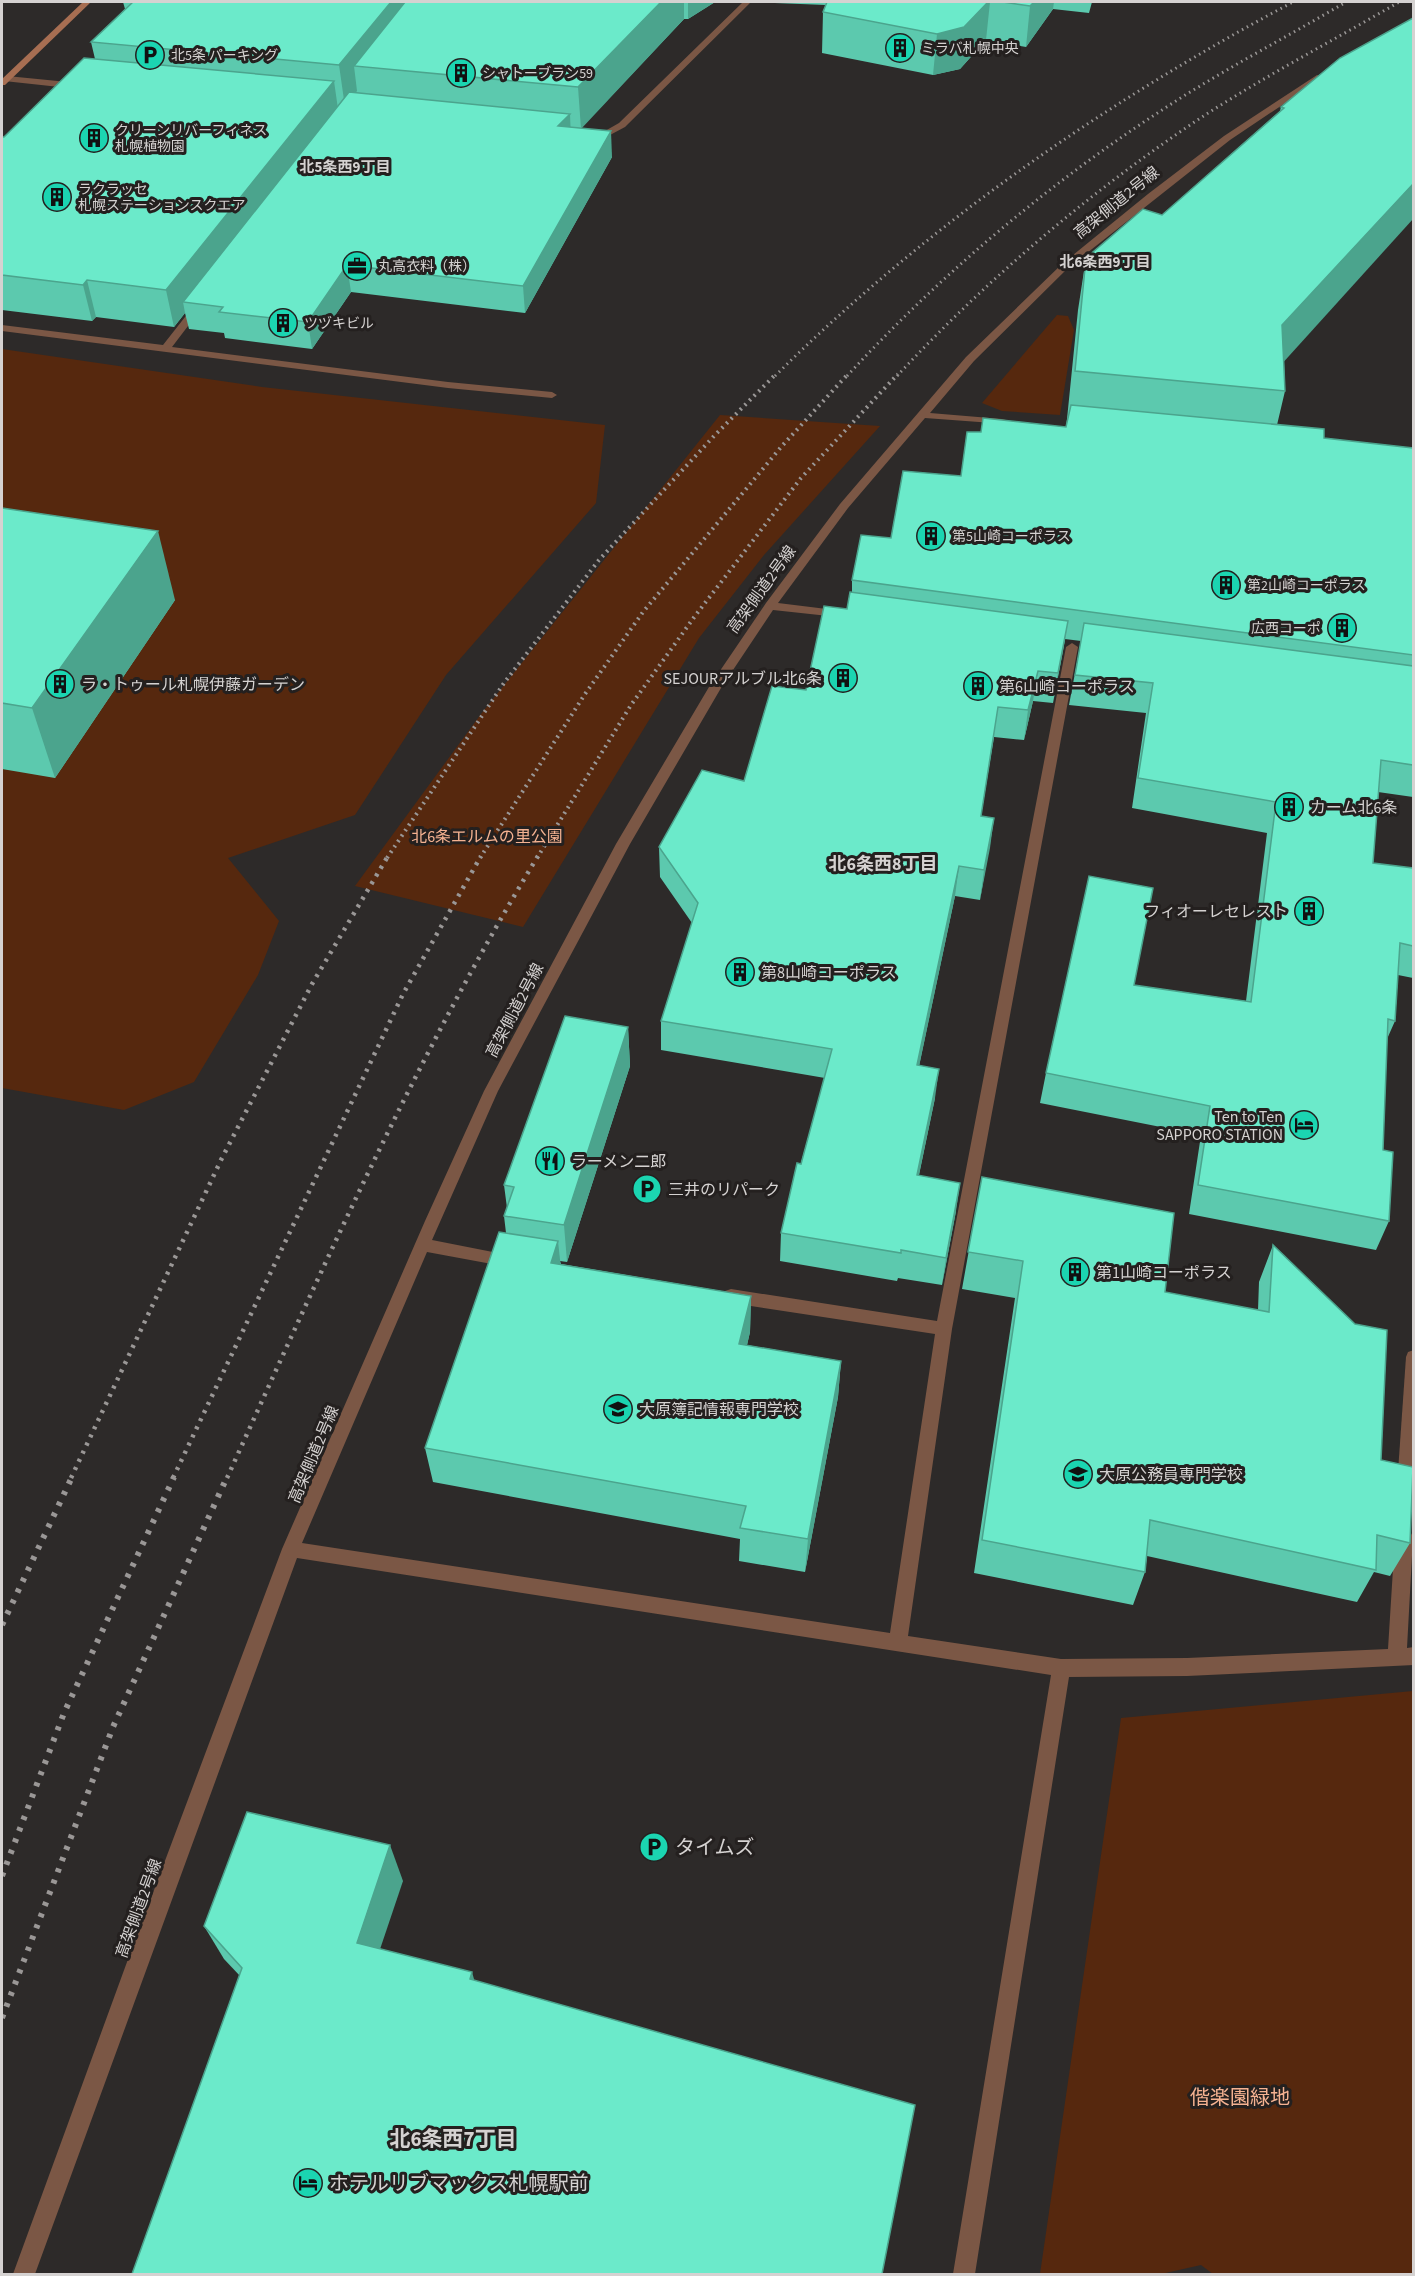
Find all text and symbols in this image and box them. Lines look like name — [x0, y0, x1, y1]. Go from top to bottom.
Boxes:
building icon: ミラバ札幌中央 — [884, 32, 916, 64]
parking icon: 北5条 パーキング — [134, 39, 166, 71]
place label: ミラバ札幌中央 — [921, 39, 1019, 59]
place label: 北5条 パーキング — [171, 46, 278, 66]
building icon: シャトーブラン59 — [445, 57, 477, 89]
place label: シャトーブラン59 — [482, 64, 593, 84]
place label: クリーンリバーフィネス 札幌植物園 — [115, 121, 267, 157]
building icon: クリーンリバーフィネス 札幌植物園 — [78, 122, 110, 154]
district label: 北5条西9丁目 — [300, 157, 390, 178]
street label: 高架側道2号線 — [1069, 162, 1164, 244]
place label: ラクラッセ 札幌ステーションスクエア — [78, 180, 245, 216]
building icon: ラクラッセ 札幌ステーションスクエア — [41, 181, 73, 213]
office icon: 丸高衣料（株） — [341, 250, 373, 282]
district label: 北6条西9丁目 — [1060, 252, 1150, 273]
place label: 丸高衣料（株） — [378, 257, 476, 277]
building icon: ツヅキビル — [267, 307, 299, 339]
place label: ツヅキビル — [304, 314, 374, 334]
building icon: 第5山崎コーポラス — [915, 520, 947, 552]
place label: 第5山崎コーポラス — [952, 527, 1071, 547]
street label: 高架側道2号線 — [722, 541, 801, 638]
building icon: 第2山崎コーポラス — [1210, 569, 1242, 601]
place label: 第2山崎コーポラス — [1247, 576, 1366, 596]
building icon: 広西コーポ — [1326, 612, 1358, 644]
place label: 広西コーポ — [1251, 619, 1321, 639]
building icon: SEJOURアルブル北6条 — [827, 662, 859, 694]
building icon: ラ・トゥール札幌伊藤ガーデン — [44, 668, 76, 700]
place label: SEJOURアルブル北6条 — [664, 668, 822, 690]
building icon: 第6山崎コーポラス — [962, 670, 994, 702]
place label: ラ・トゥール札幌伊藤ガーデン — [81, 674, 305, 696]
place label: 第6山崎コーポラス — [999, 676, 1135, 698]
building icon: カーム北6条 — [1273, 791, 1305, 823]
place label: カーム北6条 — [1310, 797, 1397, 819]
park label: 北6条エルムの里公園 — [411, 826, 563, 848]
district label: 北6条西8丁目 — [828, 852, 938, 877]
building icon: フィオーレセレスト — [1293, 895, 1325, 927]
place label: フィオーレセレスト — [1144, 901, 1288, 923]
building icon: 第8山崎コーポラス — [724, 956, 756, 988]
street label: 高架側道2号線 — [481, 959, 549, 1062]
place label: 第8山崎コーポラス — [761, 962, 897, 984]
place label: Ten to Ten SAPPORO STATION — [1156, 1106, 1283, 1146]
hotel icon: Ten to Ten SAPPORO STATION — [1288, 1109, 1320, 1141]
restaurant icon: ラーメン二郎 — [534, 1145, 566, 1177]
place label: ラーメン二郎 — [571, 1151, 666, 1173]
parking icon: 三井のリパーク — [631, 1173, 663, 1205]
place label: 三井のリパーク — [668, 1179, 780, 1201]
building icon: 第1山崎コーポラス — [1059, 1256, 1091, 1288]
place label: 第1山崎コーポラス — [1096, 1262, 1232, 1284]
school or university icon: 大原簿記情報専門学校 — [602, 1393, 634, 1425]
place label: 大原簿記情報専門学校 — [639, 1399, 799, 1421]
street label: 高架側道2号線 — [283, 1402, 344, 1507]
school or university icon: 大原公務員専門学校 — [1062, 1458, 1094, 1490]
place label: 大原公務員専門学校 — [1099, 1464, 1243, 1486]
parking icon: タイムズ — [638, 1831, 670, 1863]
place label: タイムズ — [675, 1834, 755, 1862]
street label: 高架側道2号線 — [111, 1856, 167, 1961]
park label: 偕楽園緑地 — [1190, 2084, 1290, 2112]
district label: 北6条西7丁目 — [389, 2124, 517, 2154]
hotel icon: ホテルリブマックス札幌駅前 — [292, 2167, 324, 2199]
place label: ホテルリブマックス札幌駅前 — [329, 2170, 588, 2198]

